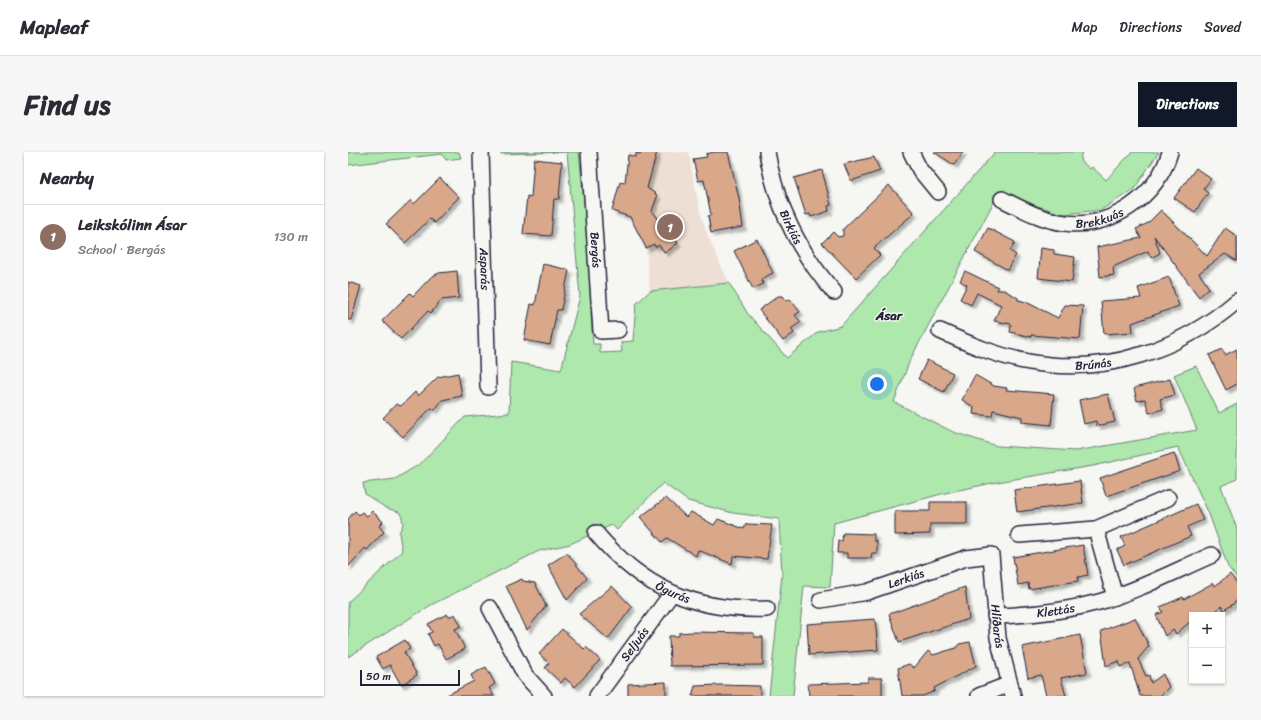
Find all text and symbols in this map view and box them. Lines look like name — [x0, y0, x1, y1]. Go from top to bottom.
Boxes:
text: Mapleaf — [20, 11, 88, 44]
text: Map — [1071, 15, 1097, 40]
text: Directions — [1119, 15, 1182, 40]
text: Saved — [1204, 15, 1241, 40]
text: Find us — [24, 80, 111, 129]
button: Directions — [1138, 82, 1237, 127]
text: Nearby — [40, 163, 94, 193]
street label: Brekkuás — [1075, 201, 1128, 235]
street label: Birkiás — [773, 206, 809, 249]
text: Leikskólinn Ásar — [78, 212, 186, 238]
pin: 1 — [657, 212, 683, 242]
text: 1 — [50, 225, 56, 248]
text: 130 m — [274, 225, 308, 248]
street label: Bergás — [583, 231, 608, 268]
text: School · Bergás — [78, 238, 165, 261]
street label: Asparás — [473, 246, 496, 291]
district label: Ásar — [875, 304, 904, 327]
street label: Brúnás — [1075, 351, 1113, 377]
your location — [867, 374, 887, 394]
street label: Lerkiás — [885, 562, 927, 595]
street label: Ögurás — [651, 575, 693, 610]
street label: Klettás — [1035, 597, 1077, 624]
street label: Hlíðarás — [984, 603, 1011, 651]
map controls — [1189, 612, 1225, 684]
button: + — [1189, 612, 1225, 648]
street label: Seljuás — [614, 622, 655, 666]
button: − — [1189, 648, 1225, 684]
text: 50 m — [366, 667, 391, 686]
scale bar — [360, 668, 460, 687]

